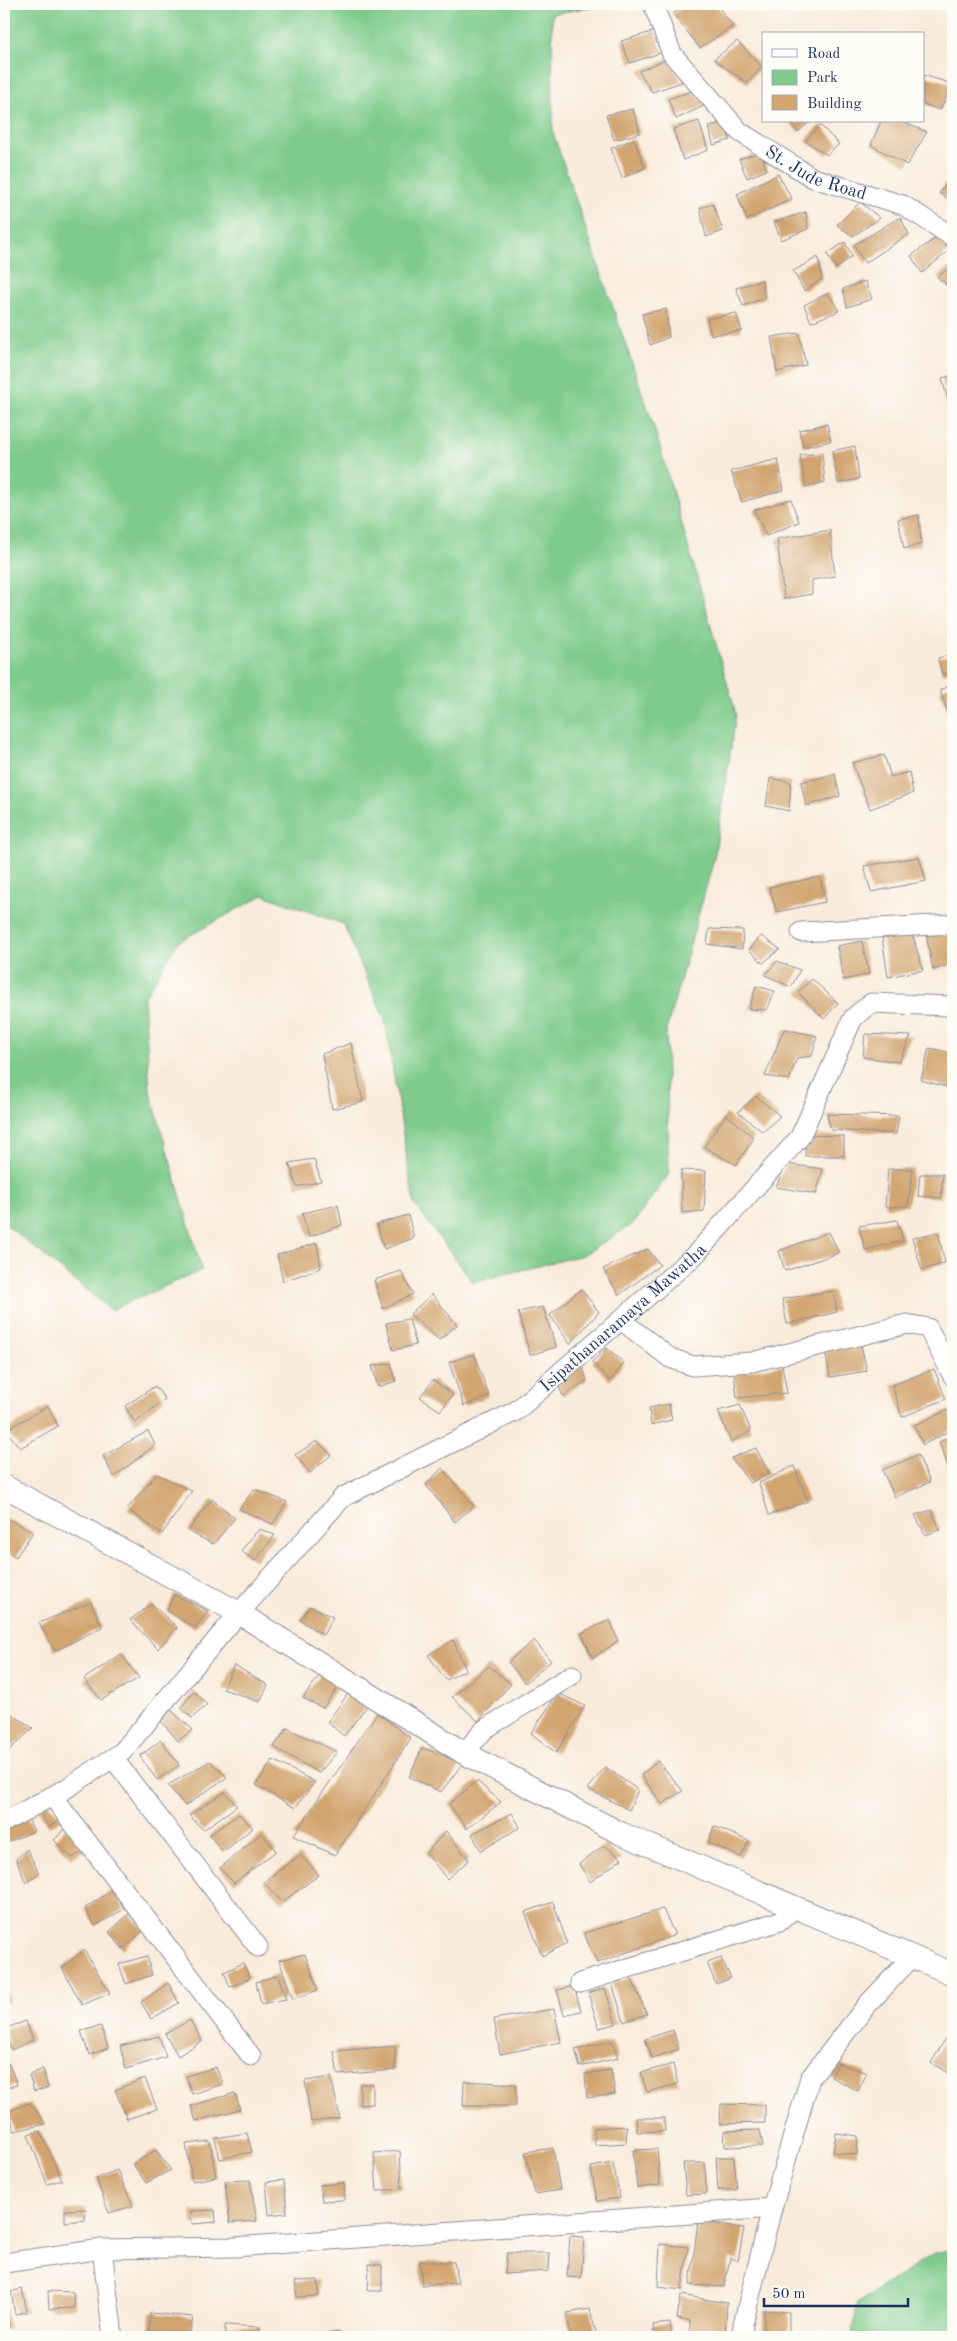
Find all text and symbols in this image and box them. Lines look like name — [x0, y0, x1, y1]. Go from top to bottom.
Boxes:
legend — [762, 32, 924, 122]
text: Road — [807, 47, 841, 62]
text: Park — [807, 71, 838, 86]
text: Building — [807, 97, 862, 112]
street label: St. Jude Road — [762, 142, 869, 204]
street label: Isipathanaramaya Mawatha — [537, 1241, 710, 1396]
scale bar — [764, 2276, 908, 2308]
text: 50 m — [772, 2287, 806, 2302]

